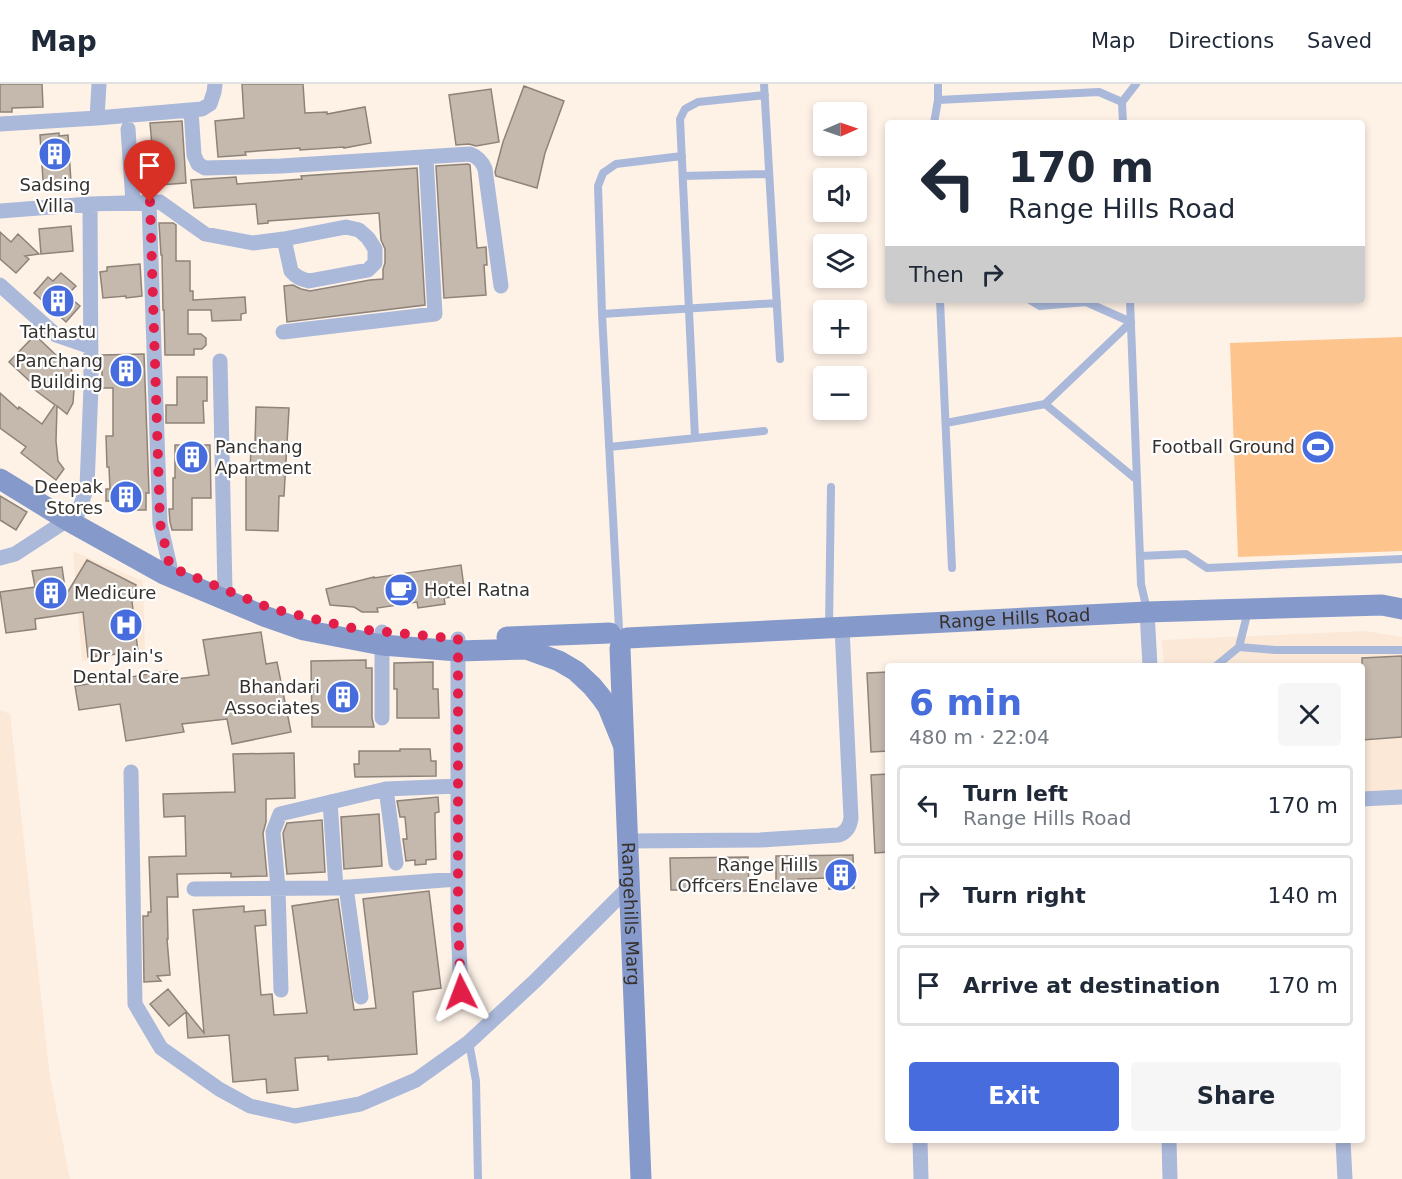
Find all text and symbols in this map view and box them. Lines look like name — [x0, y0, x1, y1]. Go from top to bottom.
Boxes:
text: Map — [30, 25, 97, 58]
text: Map — [1091, 29, 1135, 53]
text: Directions — [1168, 29, 1274, 53]
text: Saved — [1307, 29, 1372, 53]
north arrow — [813, 102, 867, 156]
map controls — [813, 102, 867, 420]
building icon: Sadsing Villa — [37, 136, 73, 172]
pin — [124, 140, 175, 202]
text: 170 m — [1008, 143, 1154, 192]
icon: left — [909, 144, 987, 222]
icon: arrive — [133, 149, 166, 182]
button: sound — [813, 168, 867, 222]
place label: Sadsing Villa — [19, 174, 91, 216]
text: Range Hills Road — [1008, 193, 1235, 224]
button: layers — [813, 234, 867, 288]
icon: right — [976, 258, 1009, 291]
text: Then — [909, 262, 964, 287]
building icon: Tathastu — [40, 283, 76, 319]
button: + — [813, 300, 867, 354]
place label: Tathastu — [19, 321, 96, 342]
place label: Panchang Building — [15, 350, 103, 392]
building icon: Panchang Building — [108, 353, 144, 389]
button: − — [813, 366, 867, 420]
sports icon: Football Ground — [1300, 429, 1336, 465]
place label: Panchang Apartment — [215, 436, 311, 478]
place label: Football Ground — [1152, 436, 1295, 457]
building icon: Panchang Apartment — [174, 439, 210, 475]
place label: Deepak Stores — [34, 476, 104, 518]
building icon: Deepak Stores — [108, 479, 144, 515]
cafe icon: Hotel Ratna — [383, 572, 419, 608]
building icon: Medicure — [33, 575, 69, 611]
place label: Hotel Ratna — [424, 579, 530, 600]
place label: Medicure — [74, 582, 156, 603]
street label: Range Hills Road — [938, 604, 1091, 632]
hospital icon: Dr Jain's Dental Care — [108, 607, 144, 643]
place label: Dr Jain's Dental Care — [73, 645, 179, 687]
place label: Bhandari Associates — [224, 676, 320, 718]
building icon: Bhandari Associates — [325, 679, 361, 715]
text: 6 min — [909, 682, 1022, 723]
button: close — [1278, 683, 1341, 746]
text: 480 m · 22:04 — [909, 725, 1050, 749]
text: Turn left — [963, 781, 1068, 806]
icon: left — [912, 789, 945, 822]
text: 170 m — [1268, 793, 1338, 818]
text: Range Hills Road — [963, 806, 1131, 830]
street label: Rangehills Marg — [618, 842, 644, 986]
place label: Range Hills Offcers Enclave — [678, 854, 818, 896]
building icon: Range Hills Offcers Enclave — [823, 857, 859, 893]
icon: right — [912, 879, 945, 912]
text: Turn right — [963, 883, 1086, 908]
text: 140 m — [1268, 883, 1338, 908]
position arrow — [429, 960, 493, 1024]
icon: arrive — [912, 969, 945, 1002]
text: Arrive at destination — [963, 973, 1220, 998]
text: 170 m — [1268, 973, 1338, 998]
button: Exit — [909, 1062, 1119, 1131]
button: Share — [1131, 1062, 1341, 1131]

